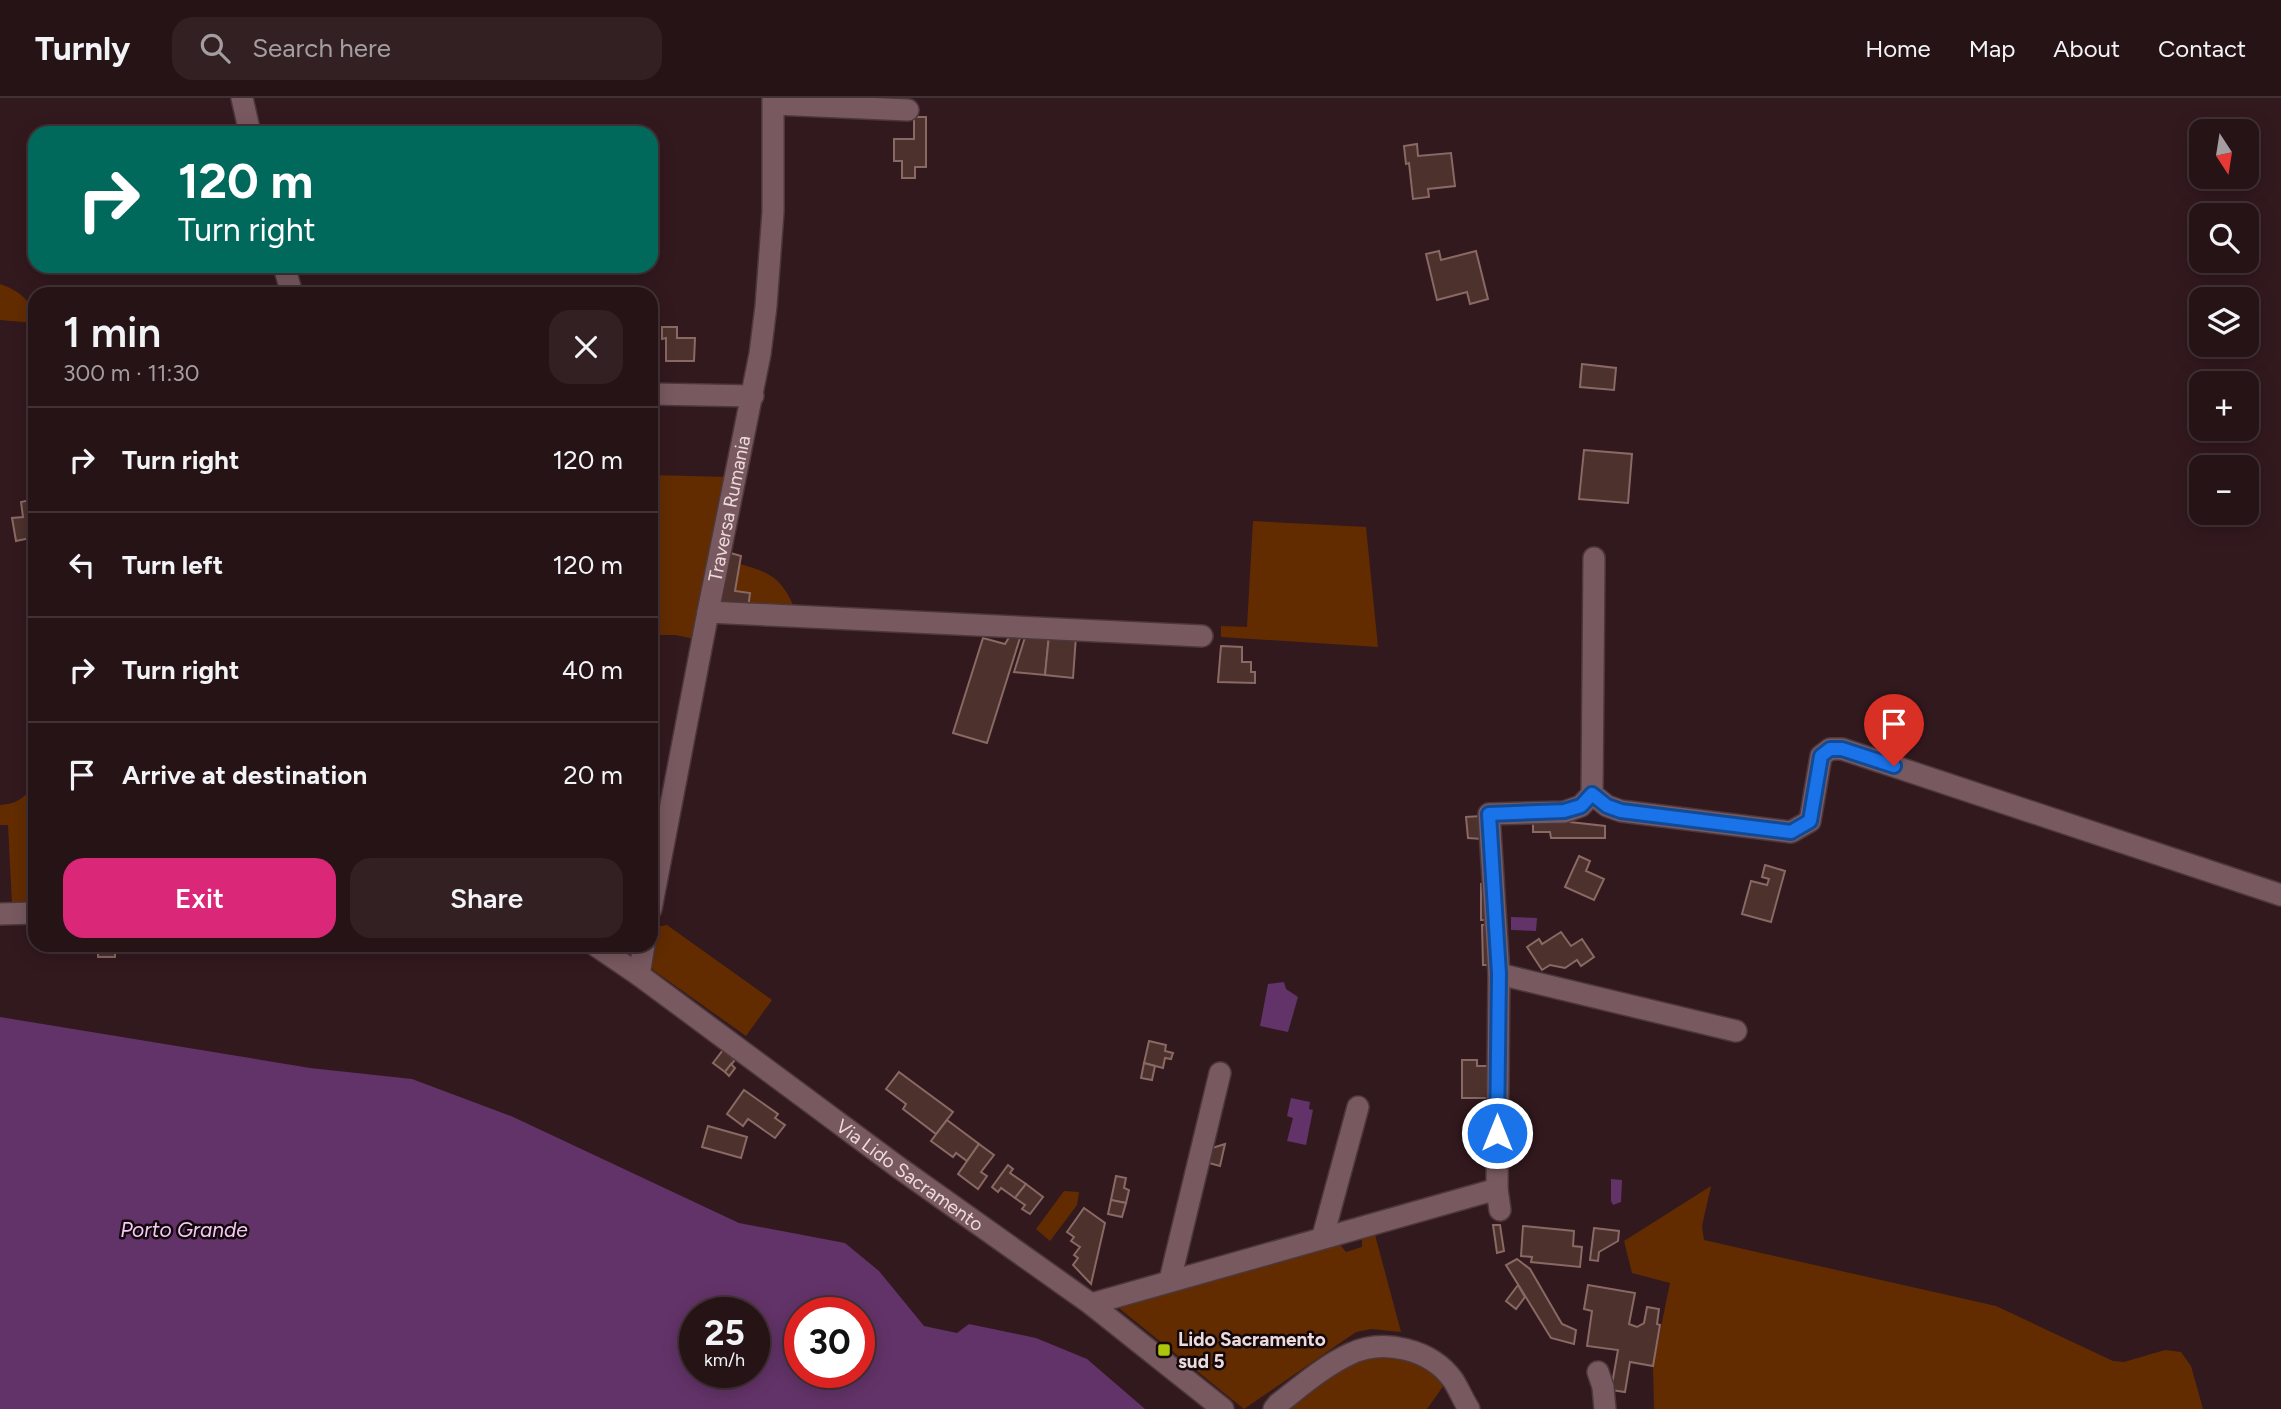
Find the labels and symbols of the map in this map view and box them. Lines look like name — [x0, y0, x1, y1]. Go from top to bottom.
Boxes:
north arrow — [2189, 119, 2259, 189]
street label: Traversa Rumania — [703, 434, 755, 584]
pin — [1864, 694, 1924, 766]
position arrow — [1460, 1096, 1534, 1170]
street label: Via Lido Sacramento — [832, 1114, 988, 1236]
water label: Porto Grande — [120, 1217, 248, 1242]
speed limit sign: 30 — [784, 1297, 875, 1388]
place label: Lido Sacramento sud 5 — [1178, 1328, 1326, 1373]
marker: Lido Sacramento sud 5 — [1156, 1342, 1172, 1358]

